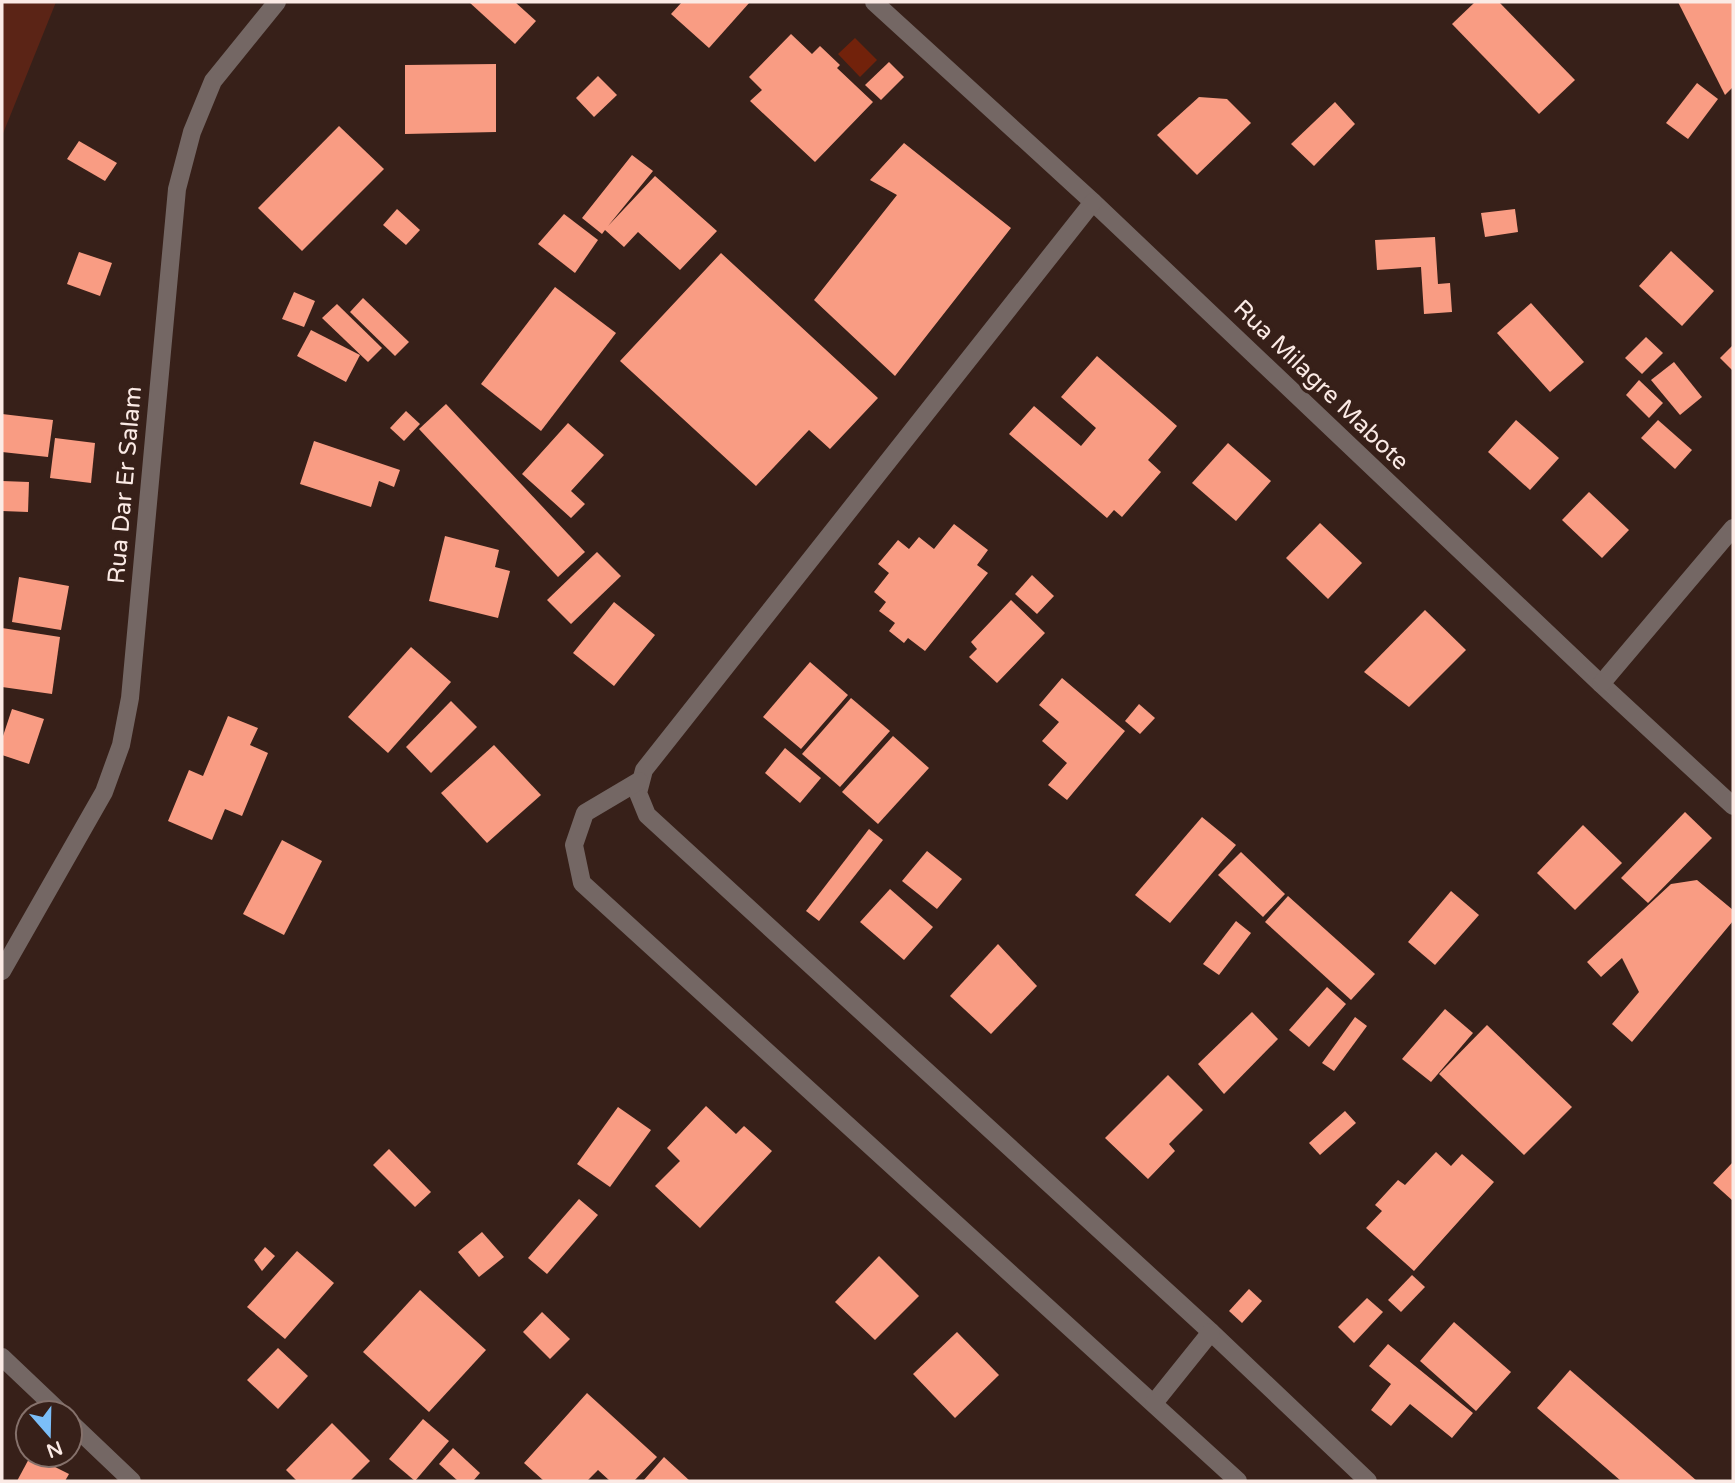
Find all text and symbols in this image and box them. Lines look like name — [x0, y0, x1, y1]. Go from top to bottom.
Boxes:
street label: Rua Milagre Mabote — [1227, 294, 1415, 476]
street label: Rua Dar Er Salam — [102, 385, 148, 585]
north arrow — [14, 1399, 84, 1469]
text: N — [44, 1436, 65, 1462]

